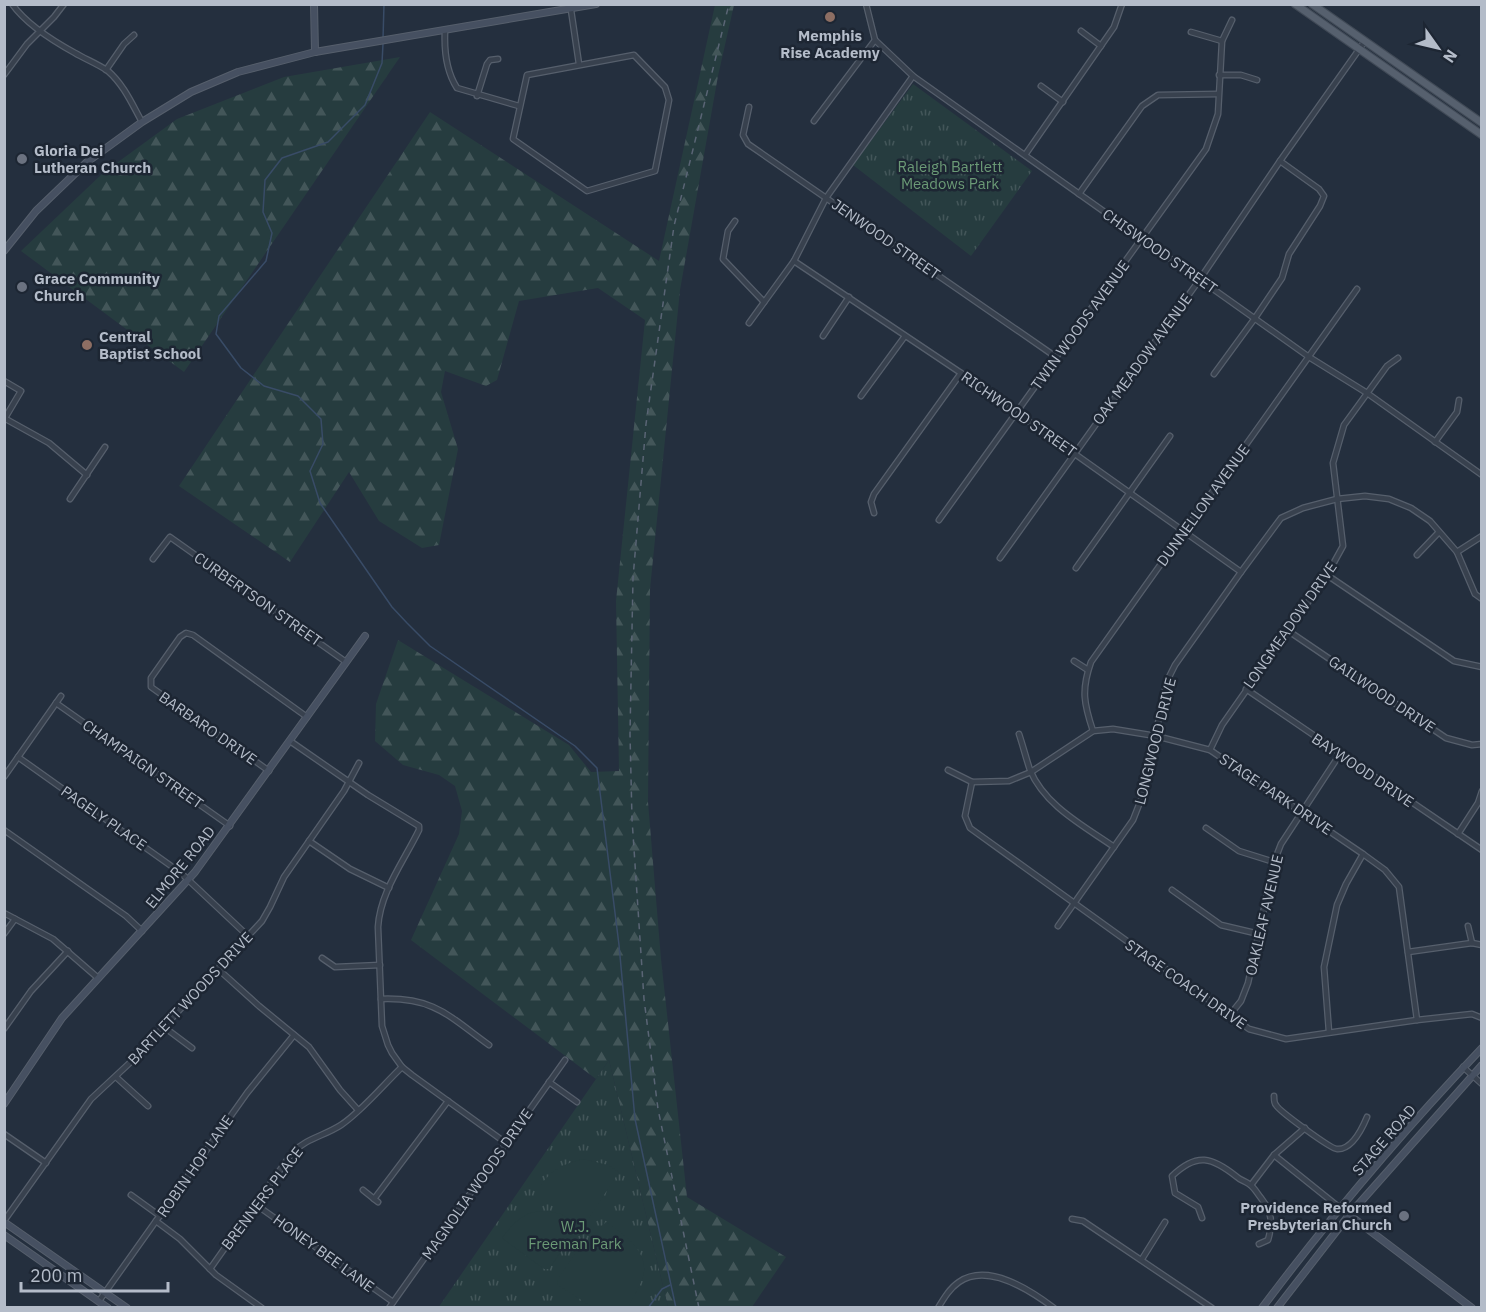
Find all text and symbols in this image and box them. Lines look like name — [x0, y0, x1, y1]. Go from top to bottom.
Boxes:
marker: Memphis Rise Academy — [823, 10, 837, 24]
north arrow — [1408, 18, 1468, 78]
place label: Memphis Rise Academy — [780, 26, 880, 62]
text: N — [1439, 46, 1462, 67]
place label: Gloria Dei Lutheran Church — [34, 141, 151, 177]
marker: Gloria Dei Lutheran Church — [15, 152, 29, 166]
park label: Raleigh Bartlett Meadows Park — [898, 157, 1002, 193]
street label: JENWOOD STREET — [828, 195, 944, 284]
street label: CHISWOOD STREET — [1099, 204, 1221, 298]
street label: TWIN WOODS AVENUE — [1027, 256, 1133, 394]
place label: Grace Community Church — [34, 269, 160, 305]
marker: Grace Community Church — [15, 280, 29, 294]
street label: OAK MEADOW AVENUE — [1088, 290, 1196, 428]
place label: Central Baptist School — [99, 327, 201, 363]
marker: Central Baptist School — [80, 338, 94, 352]
street label: RICHWOOD STREET — [958, 367, 1081, 461]
street label: DUNNELLON AVENUE — [1152, 440, 1254, 570]
street label: CURBERTSON STREET — [190, 548, 326, 650]
street label: LONGMEADOW DRIVE — [1239, 558, 1341, 692]
street label: GAILWOOD DRIVE — [1325, 651, 1439, 737]
street label: LONGWOOD DRIVE — [1130, 675, 1180, 807]
street label: BARBARO DRIVE — [155, 687, 261, 769]
street label: CHAMPAIGN STREET — [79, 715, 207, 813]
street label: BAYWOOD DRIVE — [1308, 729, 1418, 811]
street label: STAGE PARK DRIVE — [1216, 749, 1336, 839]
street label: PAGELY PLACE — [58, 781, 150, 855]
street label: ELMORE ROAD — [141, 822, 219, 912]
street label: OAKLEAF AVENUE — [1241, 853, 1287, 977]
street label: BARTLETT WOODS DRIVE — [123, 928, 257, 1068]
street label: STAGE COACH DRIVE — [1122, 935, 1250, 1033]
street label: STAGE ROAD — [1348, 1101, 1420, 1179]
street label: MAGNOLIA WOODS DRIVE — [417, 1105, 537, 1263]
street label: ROBIN HOP LANE — [153, 1111, 237, 1221]
street label: BRENNERS PLACE — [217, 1143, 307, 1253]
place label: Providence Reformed Presbyterian Church — [1240, 1198, 1392, 1234]
marker: Providence Reformed Presbyterian Church — [1397, 1209, 1411, 1223]
street label: HONEY BEE LANE — [270, 1210, 378, 1296]
park label: W.J. Freeman Park — [528, 1217, 622, 1253]
scale bar — [21, 1255, 168, 1293]
text: 200 m — [30, 1264, 82, 1287]

